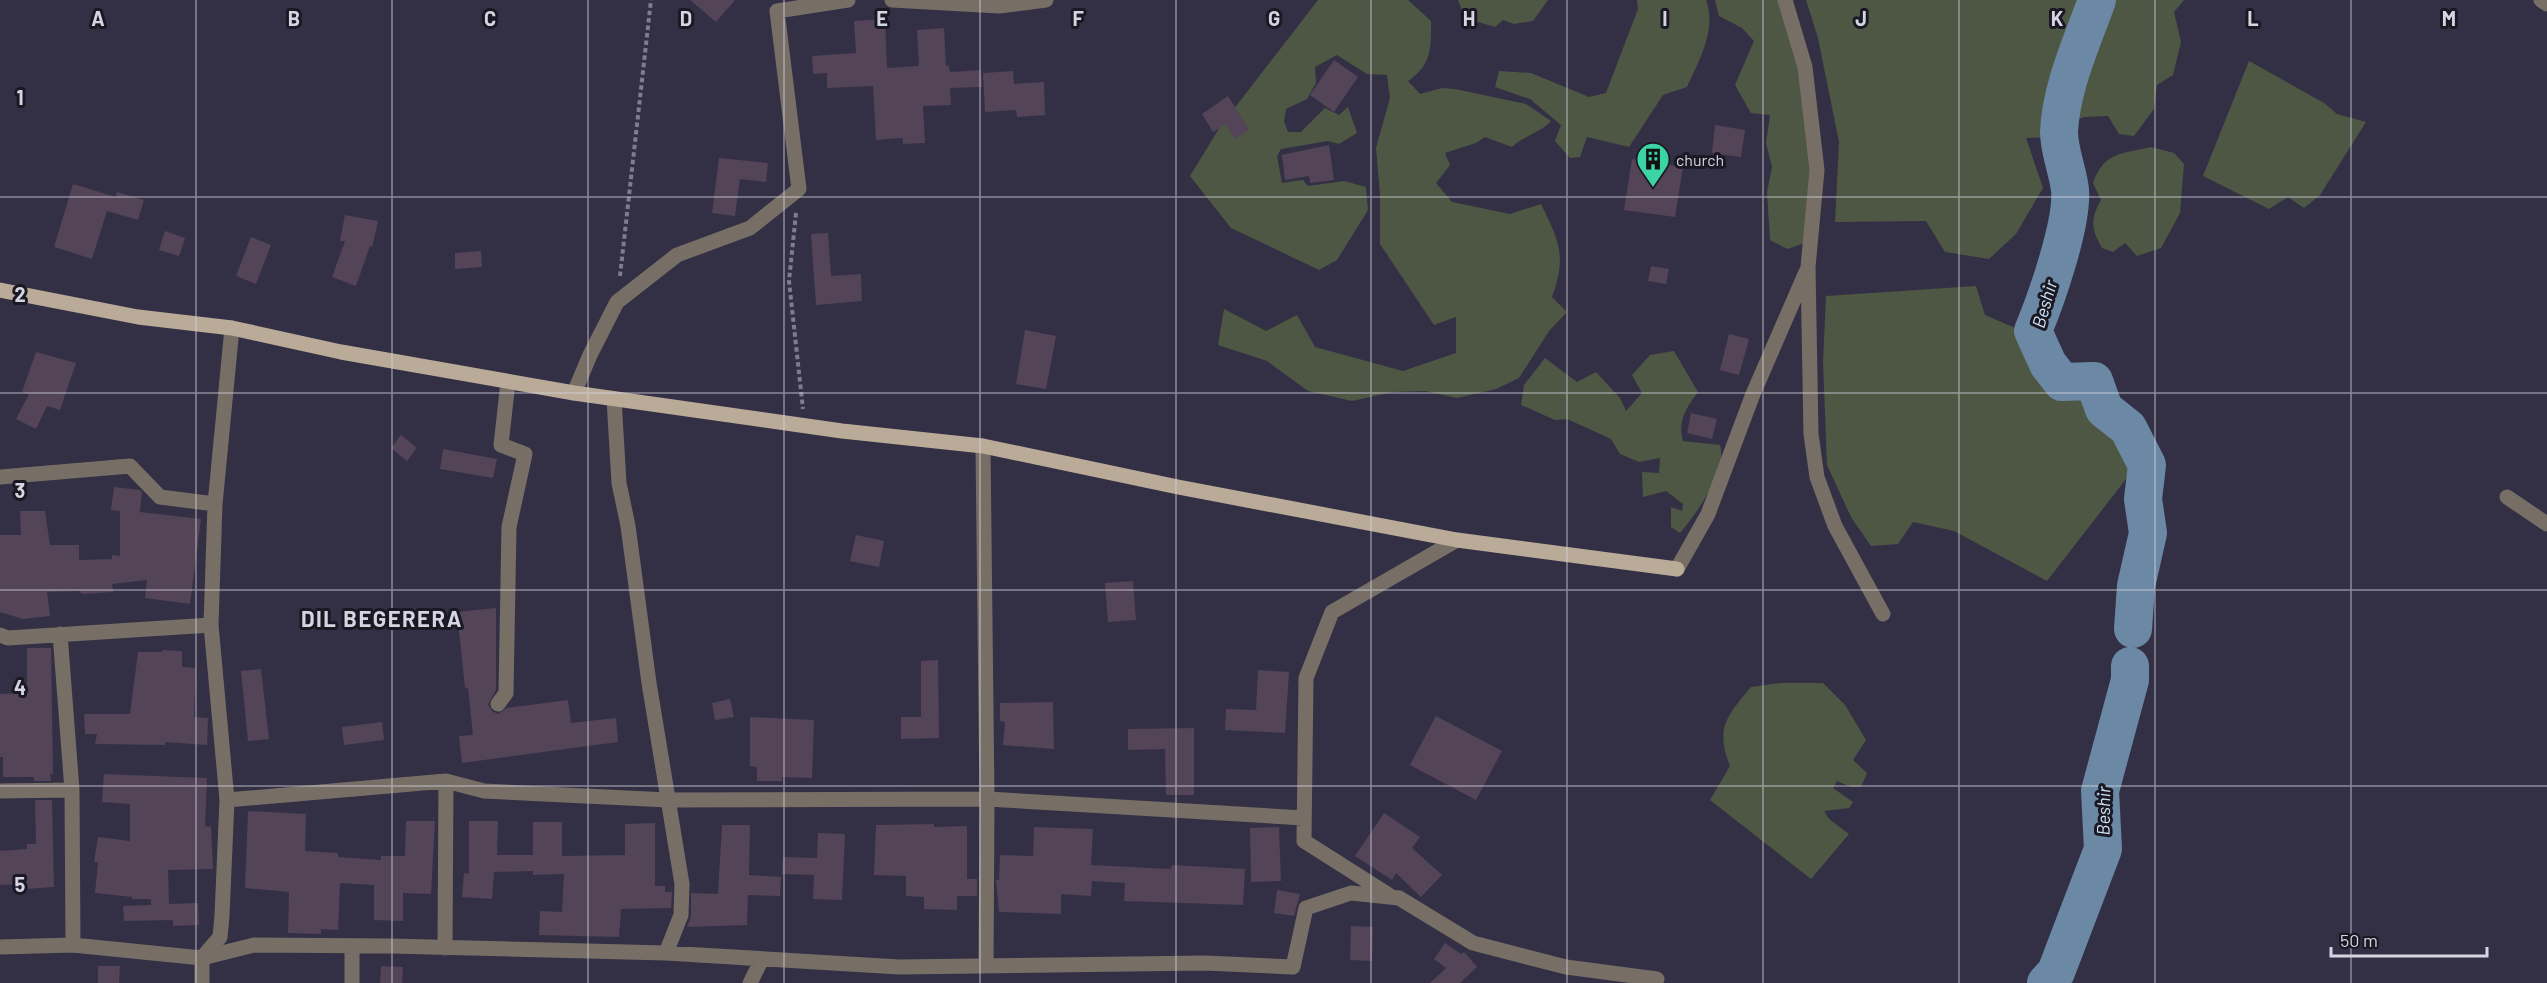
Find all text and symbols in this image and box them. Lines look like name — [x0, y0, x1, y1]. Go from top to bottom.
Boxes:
text: A — [91, 6, 105, 30]
text: B — [288, 6, 300, 30]
text: C — [484, 6, 496, 30]
text: D — [680, 6, 692, 30]
text: E — [876, 6, 888, 30]
text: F — [1072, 6, 1084, 30]
text: G — [1268, 6, 1280, 30]
text: H — [1463, 6, 1475, 30]
text: I — [1662, 6, 1668, 30]
text: J — [1855, 6, 1867, 30]
text: K — [2051, 6, 2064, 30]
text: L — [2247, 6, 2259, 30]
text: M — [2442, 6, 2456, 30]
text: 1 — [16, 85, 24, 109]
building icon: church — [1635, 141, 1671, 188]
place label: church — [1676, 150, 1724, 169]
water label: Beshir — [2027, 277, 2061, 330]
text: 2 — [14, 282, 26, 306]
text: 3 — [15, 478, 25, 502]
district label: DIL BEGERERA — [301, 605, 463, 631]
text: 4 — [14, 675, 26, 699]
water label: Beshir — [2092, 786, 2114, 836]
text: 5 — [15, 872, 26, 896]
scale bar — [2331, 920, 2487, 958]
text: 50 m — [2340, 929, 2378, 951]

